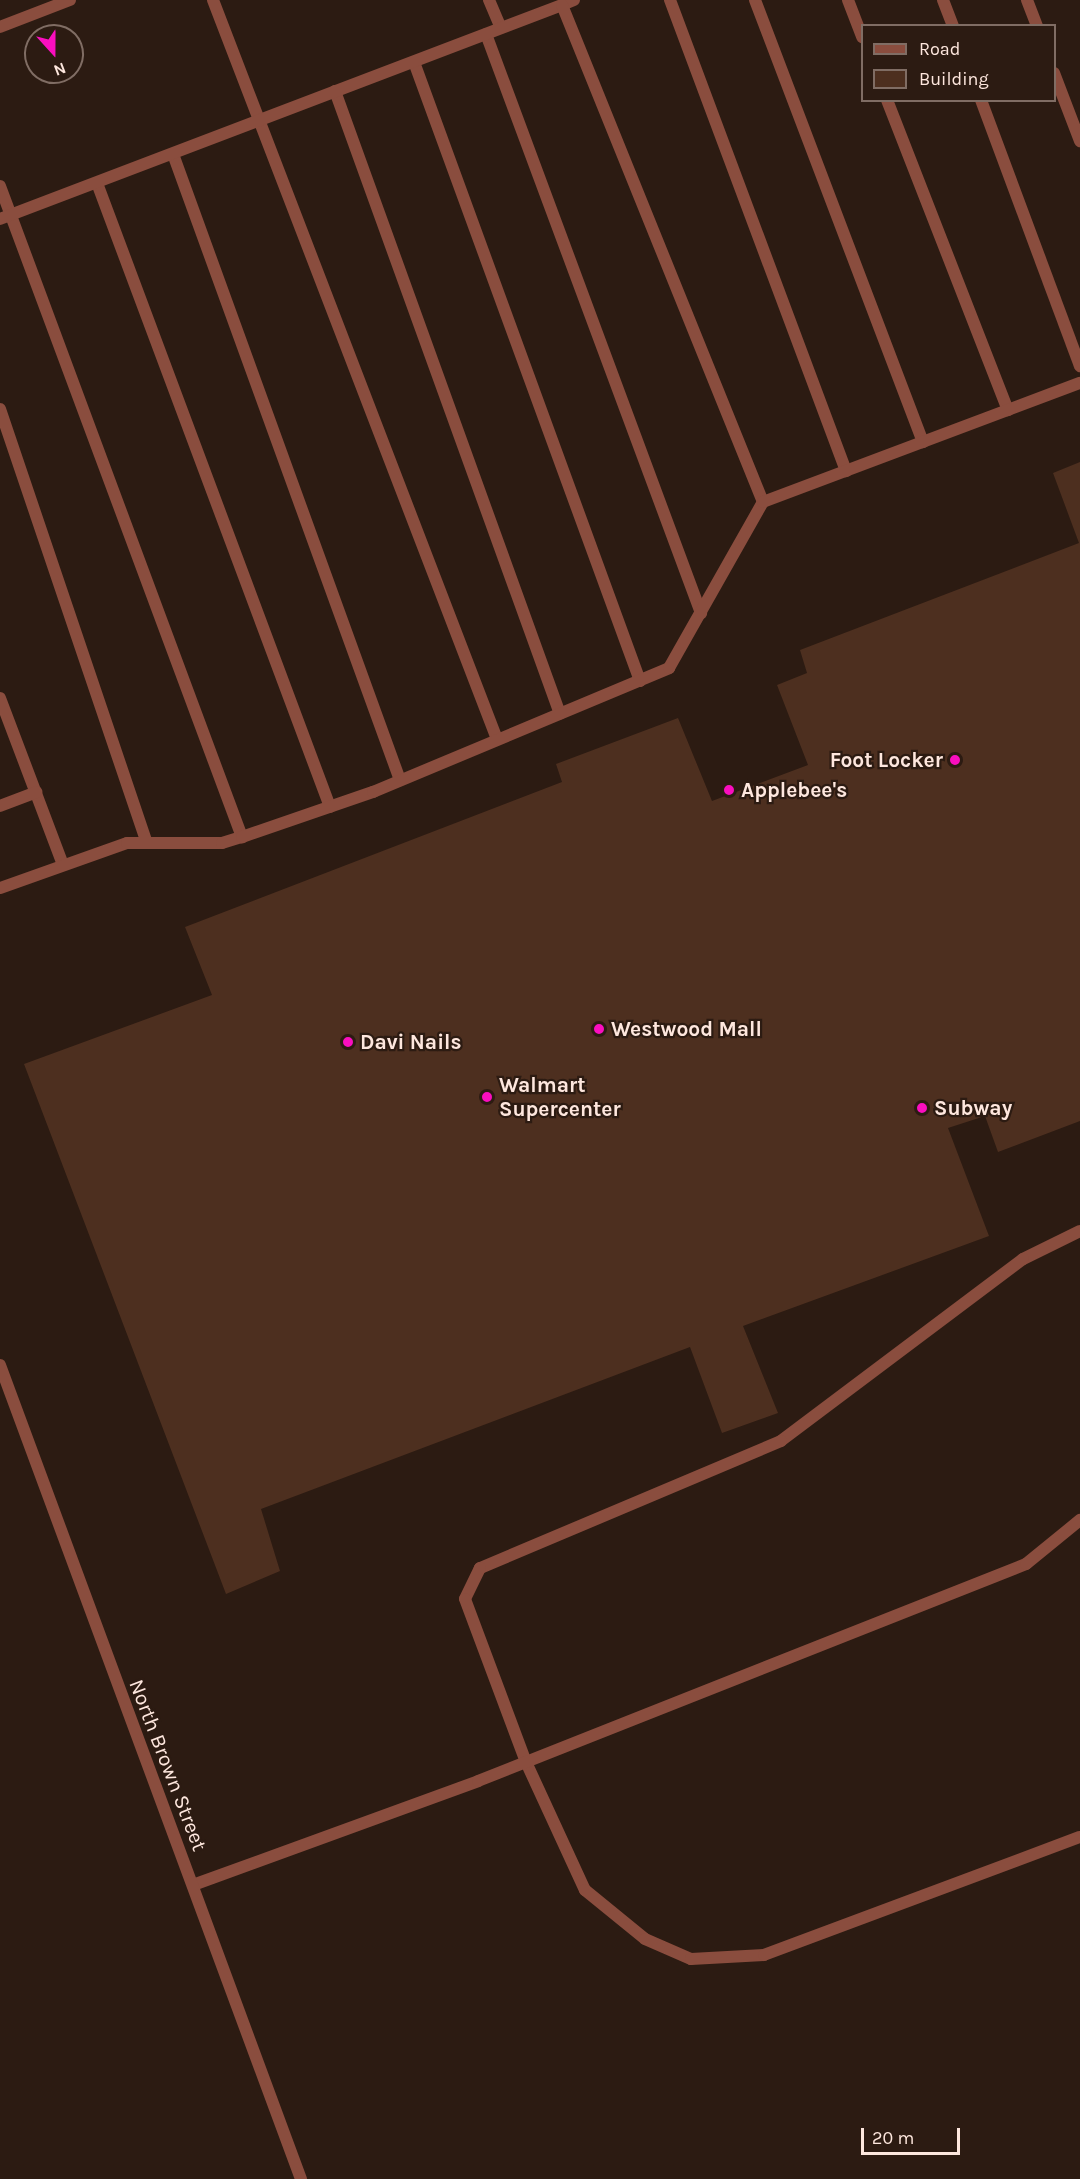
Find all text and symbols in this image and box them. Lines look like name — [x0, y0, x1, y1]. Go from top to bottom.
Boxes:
north arrow — [24, 24, 84, 84]
legend — [861, 24, 1056, 102]
text: Road — [919, 38, 960, 60]
text: N — [51, 58, 69, 80]
text: Building — [919, 68, 989, 90]
place label: Foot Locker — [830, 747, 943, 773]
marker: Foot Locker — [948, 753, 962, 767]
place label: Applebee's — [741, 777, 847, 803]
marker: Applebee's — [722, 783, 736, 797]
place label: Westwood Mall — [611, 1016, 762, 1042]
marker: Westwood Mall — [592, 1022, 606, 1036]
place label: Davi Nails — [360, 1029, 462, 1055]
marker: Davi Nails — [341, 1035, 355, 1049]
place label: Walmart Supercenter — [499, 1072, 621, 1122]
marker: Walmart Supercenter — [480, 1090, 494, 1104]
place label: Subway — [934, 1095, 1012, 1121]
marker: Subway — [915, 1101, 929, 1115]
street label: North Brown Street — [124, 1676, 212, 1854]
scale bar — [864, 2116, 963, 2154]
text: 20 m — [872, 2127, 914, 2149]

